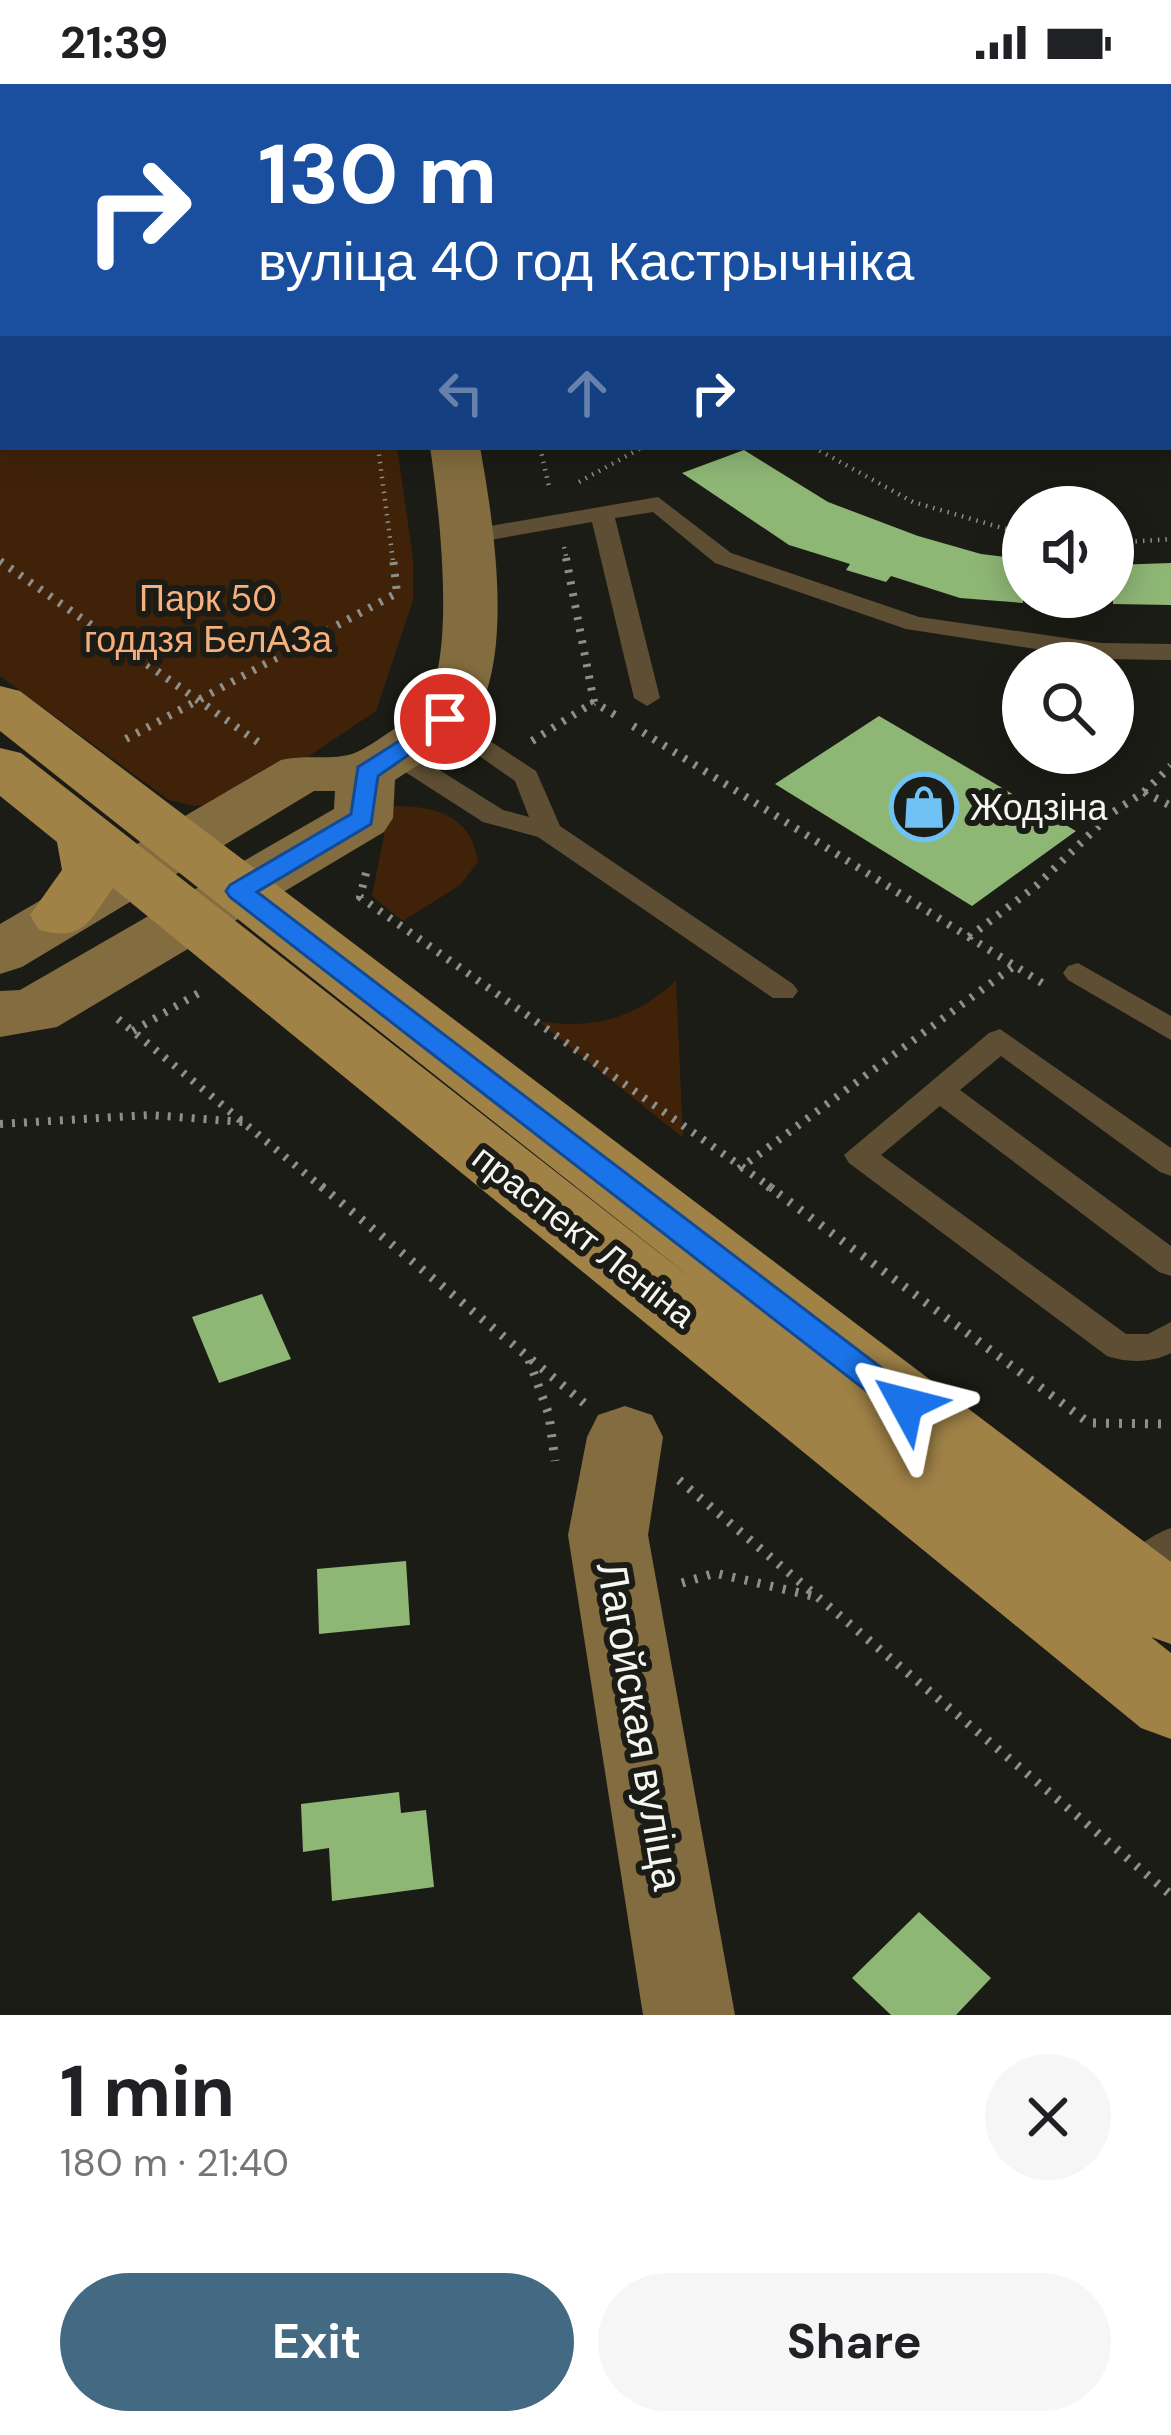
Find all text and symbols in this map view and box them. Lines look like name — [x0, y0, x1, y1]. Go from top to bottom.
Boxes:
text: 21:39 — [60, 13, 168, 72]
text: 130 m — [258, 120, 497, 229]
icon: right — [60, 132, 216, 288]
text: вуліца 40 год Кастрычніка — [258, 226, 914, 297]
icon: left — [428, 360, 494, 426]
icon: ahead — [554, 360, 620, 426]
icon: right — [680, 360, 746, 426]
map controls — [1002, 486, 1134, 774]
button: sound — [1002, 486, 1134, 618]
park label: Парк 50 годдзя БелАЗа — [84, 575, 333, 663]
button: search — [1002, 642, 1134, 774]
pin — [394, 668, 496, 770]
icon: arrive — [412, 686, 478, 752]
shop icon: Жодзіна — [889, 772, 959, 842]
place label: Жодзіна — [970, 784, 1108, 831]
street label: праспект Леніна — [463, 1134, 706, 1338]
position arrow — [843, 1341, 969, 1467]
street label: Лагойская вуліца — [584, 1558, 696, 1895]
text: 1 min — [60, 2045, 235, 2138]
button: close — [985, 2054, 1111, 2180]
text: 180 m · 21:40 — [60, 2137, 289, 2188]
button: Exit — [60, 2273, 574, 2411]
button: Share — [598, 2273, 1111, 2411]

